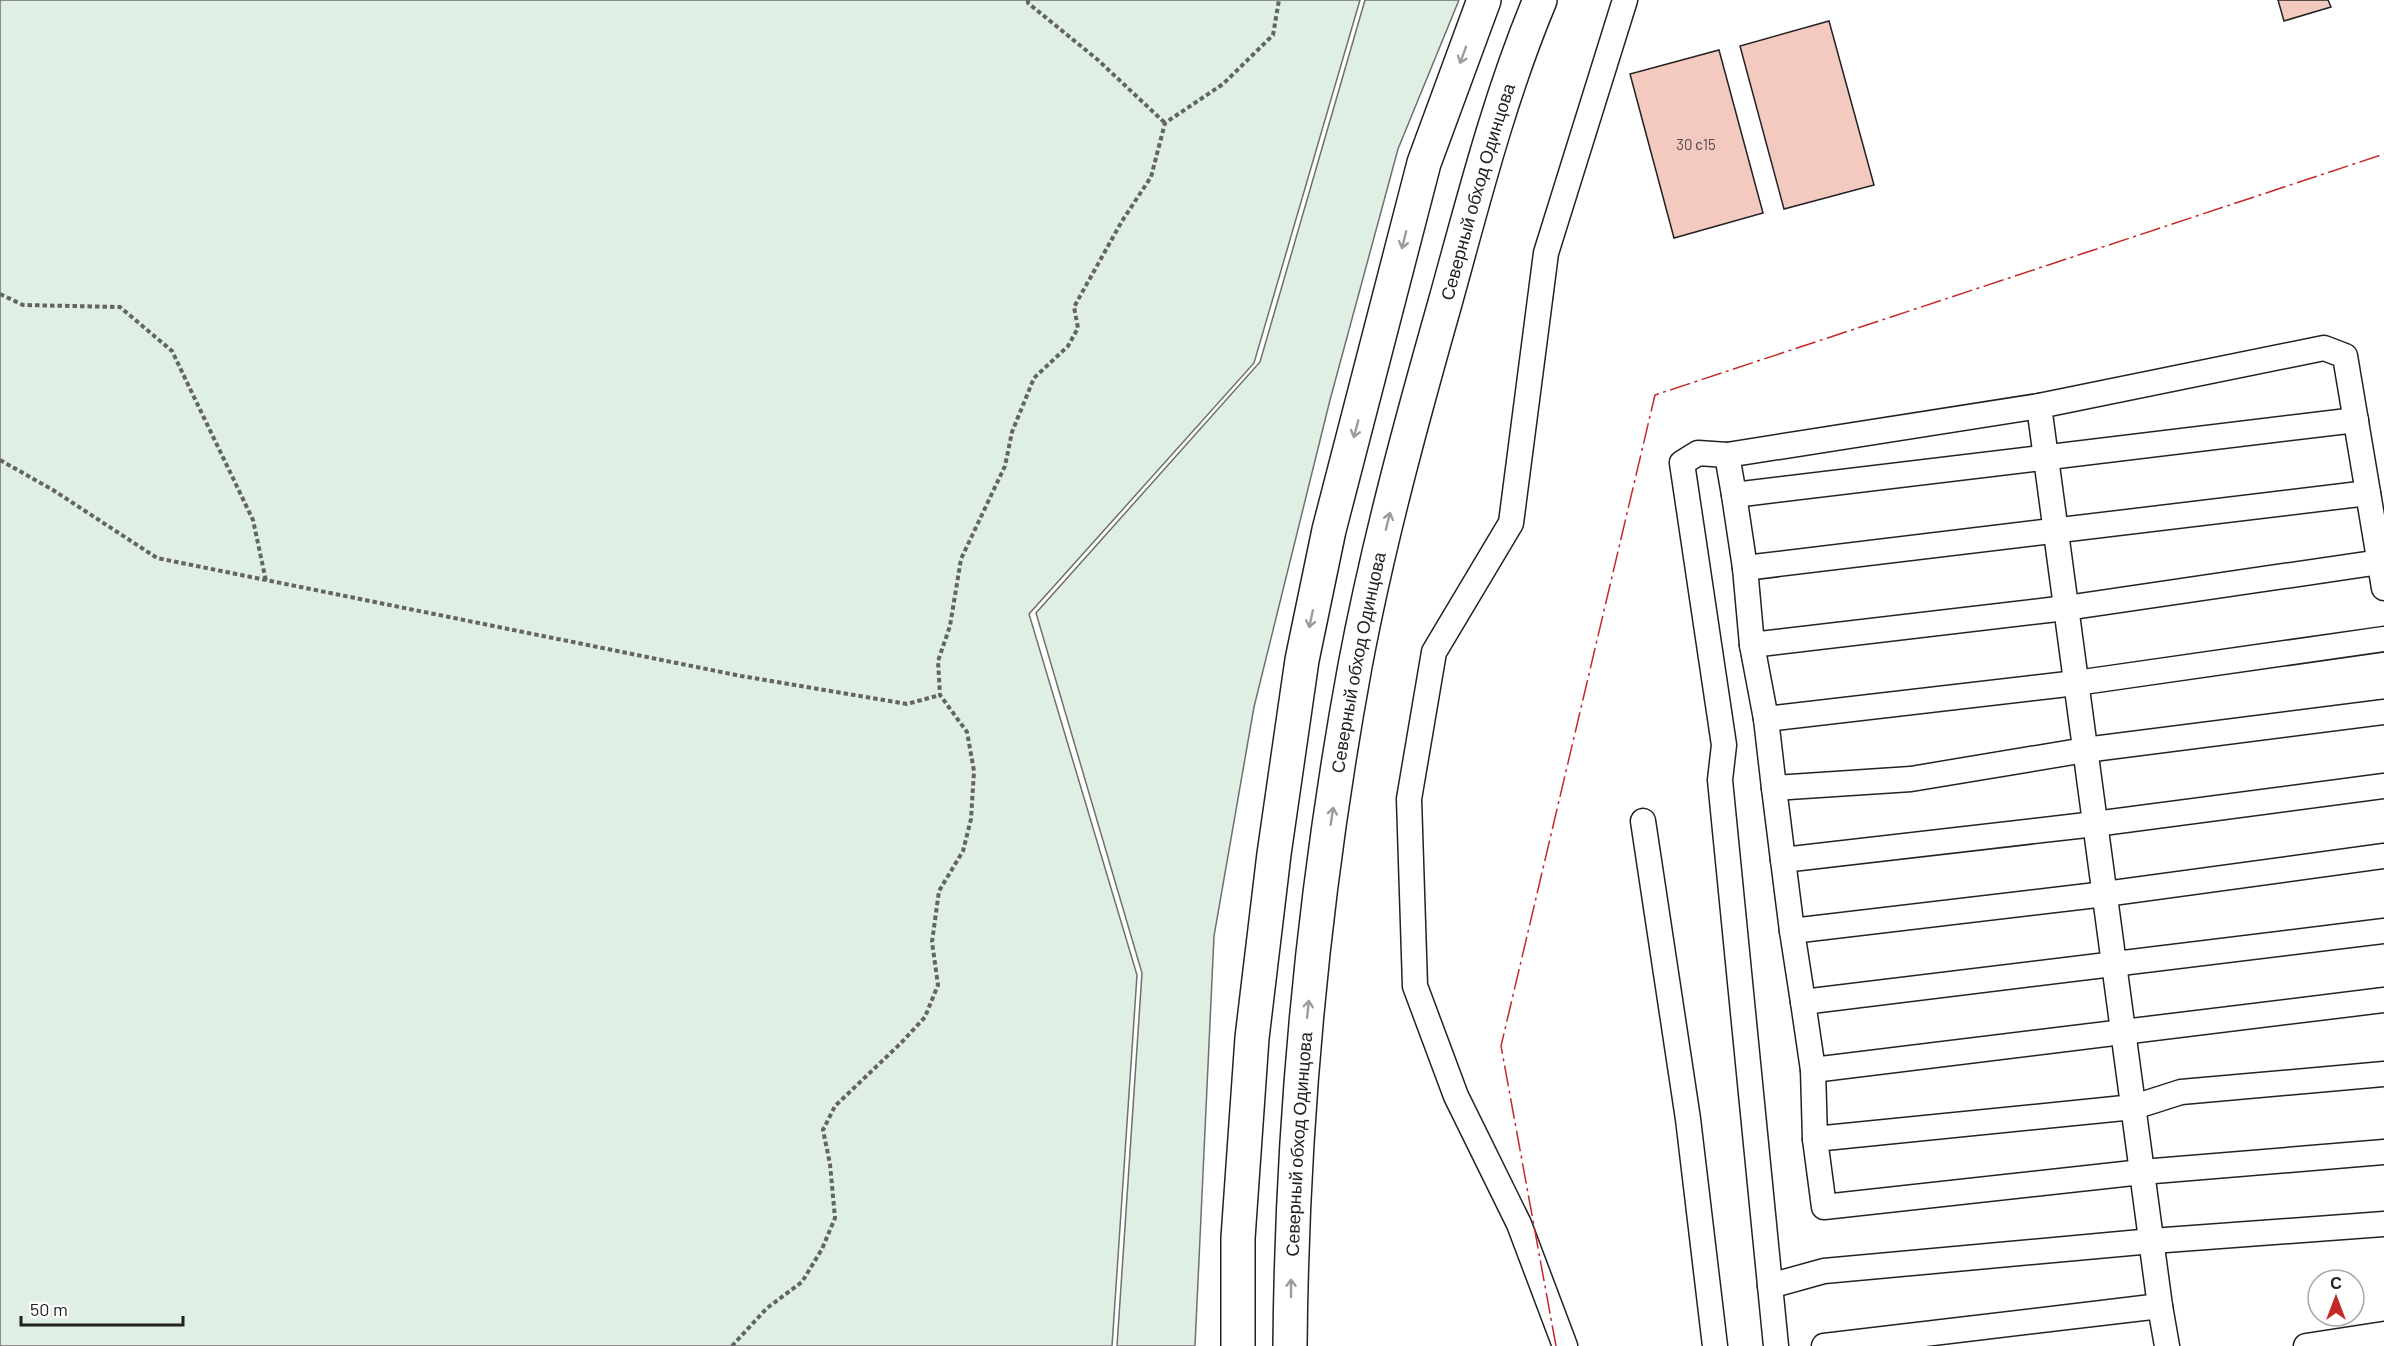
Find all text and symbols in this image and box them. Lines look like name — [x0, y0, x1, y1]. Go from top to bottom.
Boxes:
one-way arrow — [1457, 45, 1468, 63]
street label: Северный обход Одинцова — [1435, 79, 1519, 303]
house number: 30 с15 — [1676, 135, 1716, 153]
one-way arrow — [1398, 230, 1410, 249]
one-way arrow — [1350, 419, 1361, 438]
one-way arrow — [1382, 512, 1394, 531]
street label: Северный обход Одинцова — [1326, 549, 1390, 775]
one-way arrow — [1305, 609, 1316, 628]
one-way arrow — [1326, 806, 1337, 826]
one-way arrow — [1303, 1000, 1314, 1020]
street label: Северный обход Одинцова — [1281, 1030, 1316, 1257]
north arrow — [2306, 1268, 2366, 1328]
text: С — [2330, 1273, 2342, 1292]
one-way arrow — [1285, 1278, 1296, 1298]
scale bar — [21, 1289, 183, 1327]
text: 50 m — [30, 1298, 68, 1320]

